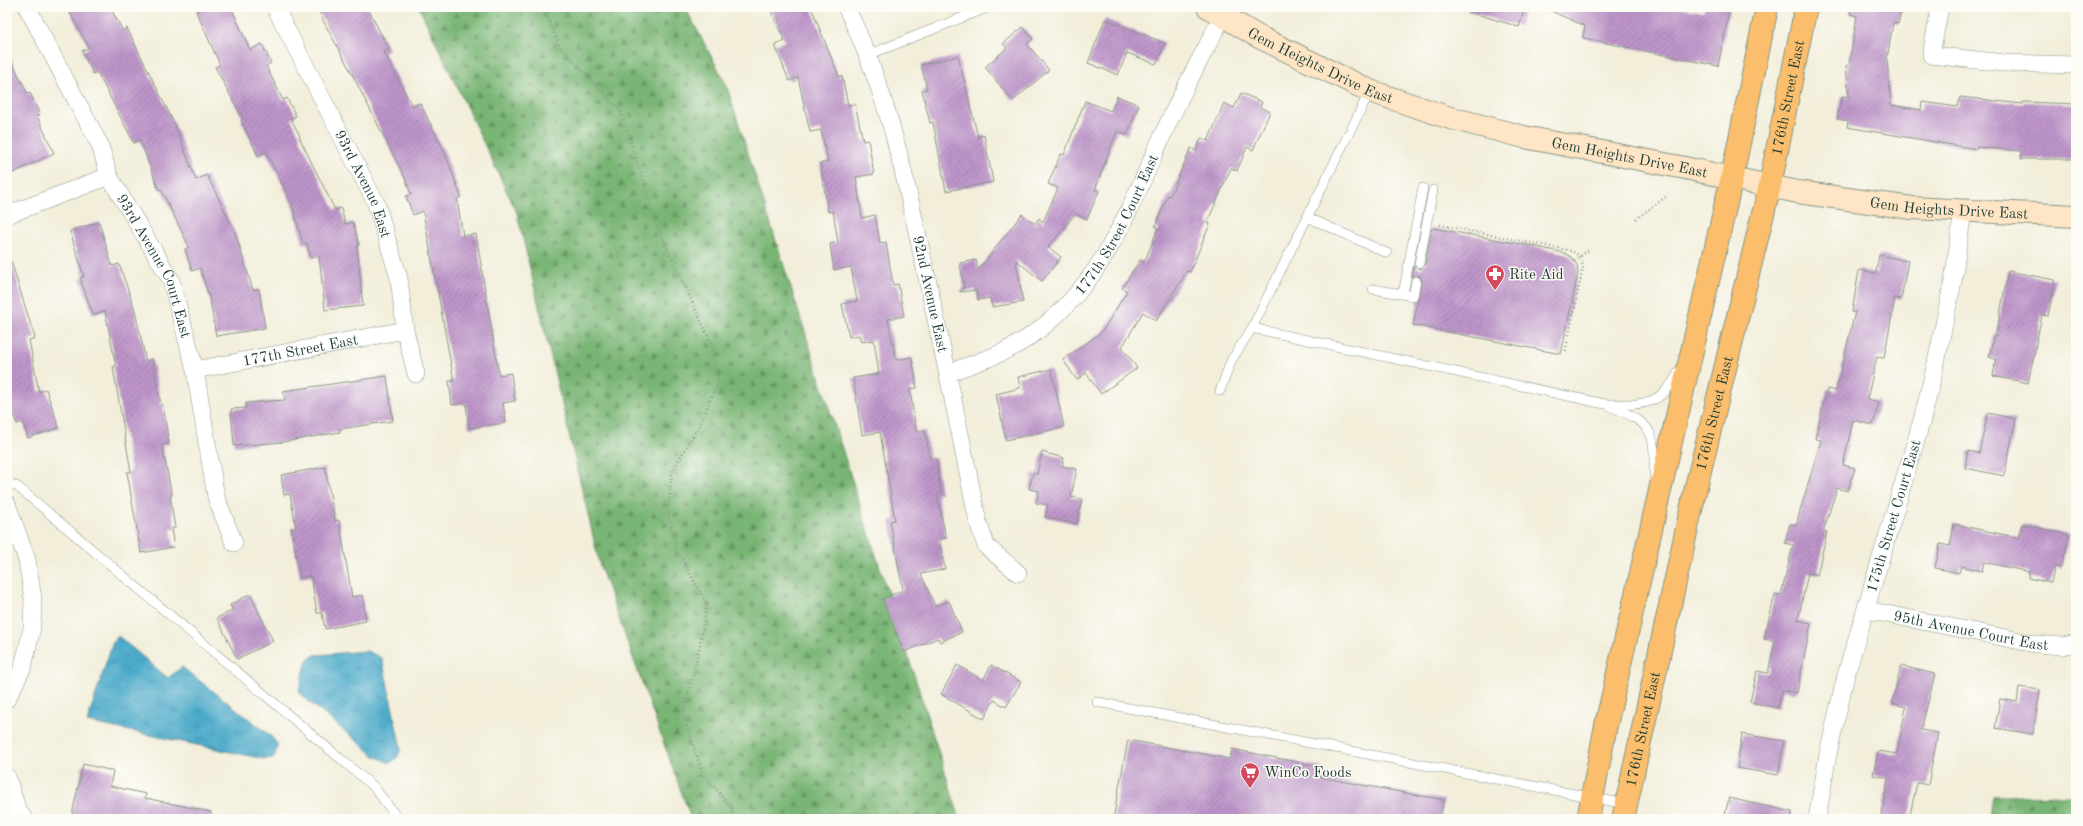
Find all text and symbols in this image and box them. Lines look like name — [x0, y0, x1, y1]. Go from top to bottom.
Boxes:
street label: Gem Heights Drive East — [1244, 26, 1394, 107]
street label: 176th Street East — [1770, 39, 1808, 157]
street label: 93rd Avenue East — [331, 128, 392, 240]
street label: Gem Heights Drive East — [1550, 136, 1709, 182]
street label: 177th Street Court East — [1073, 152, 1162, 299]
street label: 93rd Avenue Court East — [113, 192, 192, 340]
street label: Gem Heights Drive East — [1869, 196, 2028, 223]
street label: 92nd Avenue East — [909, 234, 949, 354]
pharmacy icon: Rite Aid — [1484, 263, 1506, 291]
place label: Rite Aid — [1509, 268, 1564, 283]
street label: 177th Street East — [241, 333, 359, 370]
street label: 176th Street East — [1694, 355, 1737, 472]
street label: 175th Street Court East — [1865, 438, 1925, 594]
street label: 95th Avenue Court East — [1892, 610, 2049, 654]
street label: 176th Street East — [1624, 671, 1664, 788]
supermarket icon: WinCo Foods — [1239, 761, 1261, 789]
place label: WinCo Foods — [1264, 766, 1351, 781]

